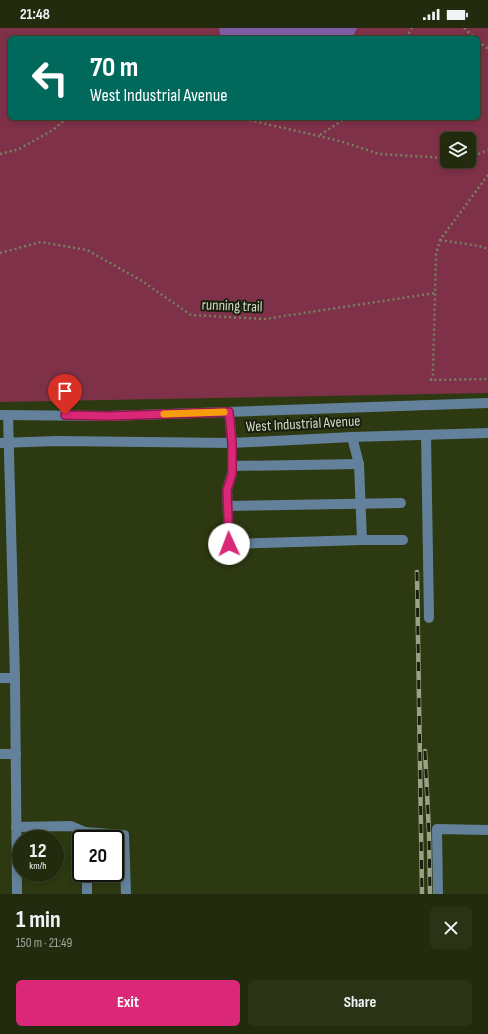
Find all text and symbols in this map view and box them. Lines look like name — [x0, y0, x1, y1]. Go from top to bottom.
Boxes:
text: 21:48 — [20, 5, 50, 24]
text: 70 m — [90, 51, 138, 84]
icon: left — [24, 52, 76, 104]
text: West Industrial Avenue — [90, 85, 227, 106]
map controls — [440, 132, 476, 168]
button: layers — [440, 132, 476, 168]
street label: running trail — [201, 295, 263, 317]
pin — [48, 374, 82, 415]
icon: arrive — [54, 380, 76, 402]
street label: West Industrial Avenue — [245, 412, 361, 436]
position arrow — [208, 523, 250, 565]
speed limit sign: 20 — [72, 830, 124, 882]
text: 12 — [30, 839, 46, 863]
text: km/h — [29, 860, 47, 872]
text: 1 min — [16, 905, 61, 934]
button: close — [430, 907, 472, 949]
text: 150 m · 21:49 — [16, 935, 72, 951]
button: Exit — [16, 980, 240, 1026]
button: Share — [248, 980, 472, 1026]

